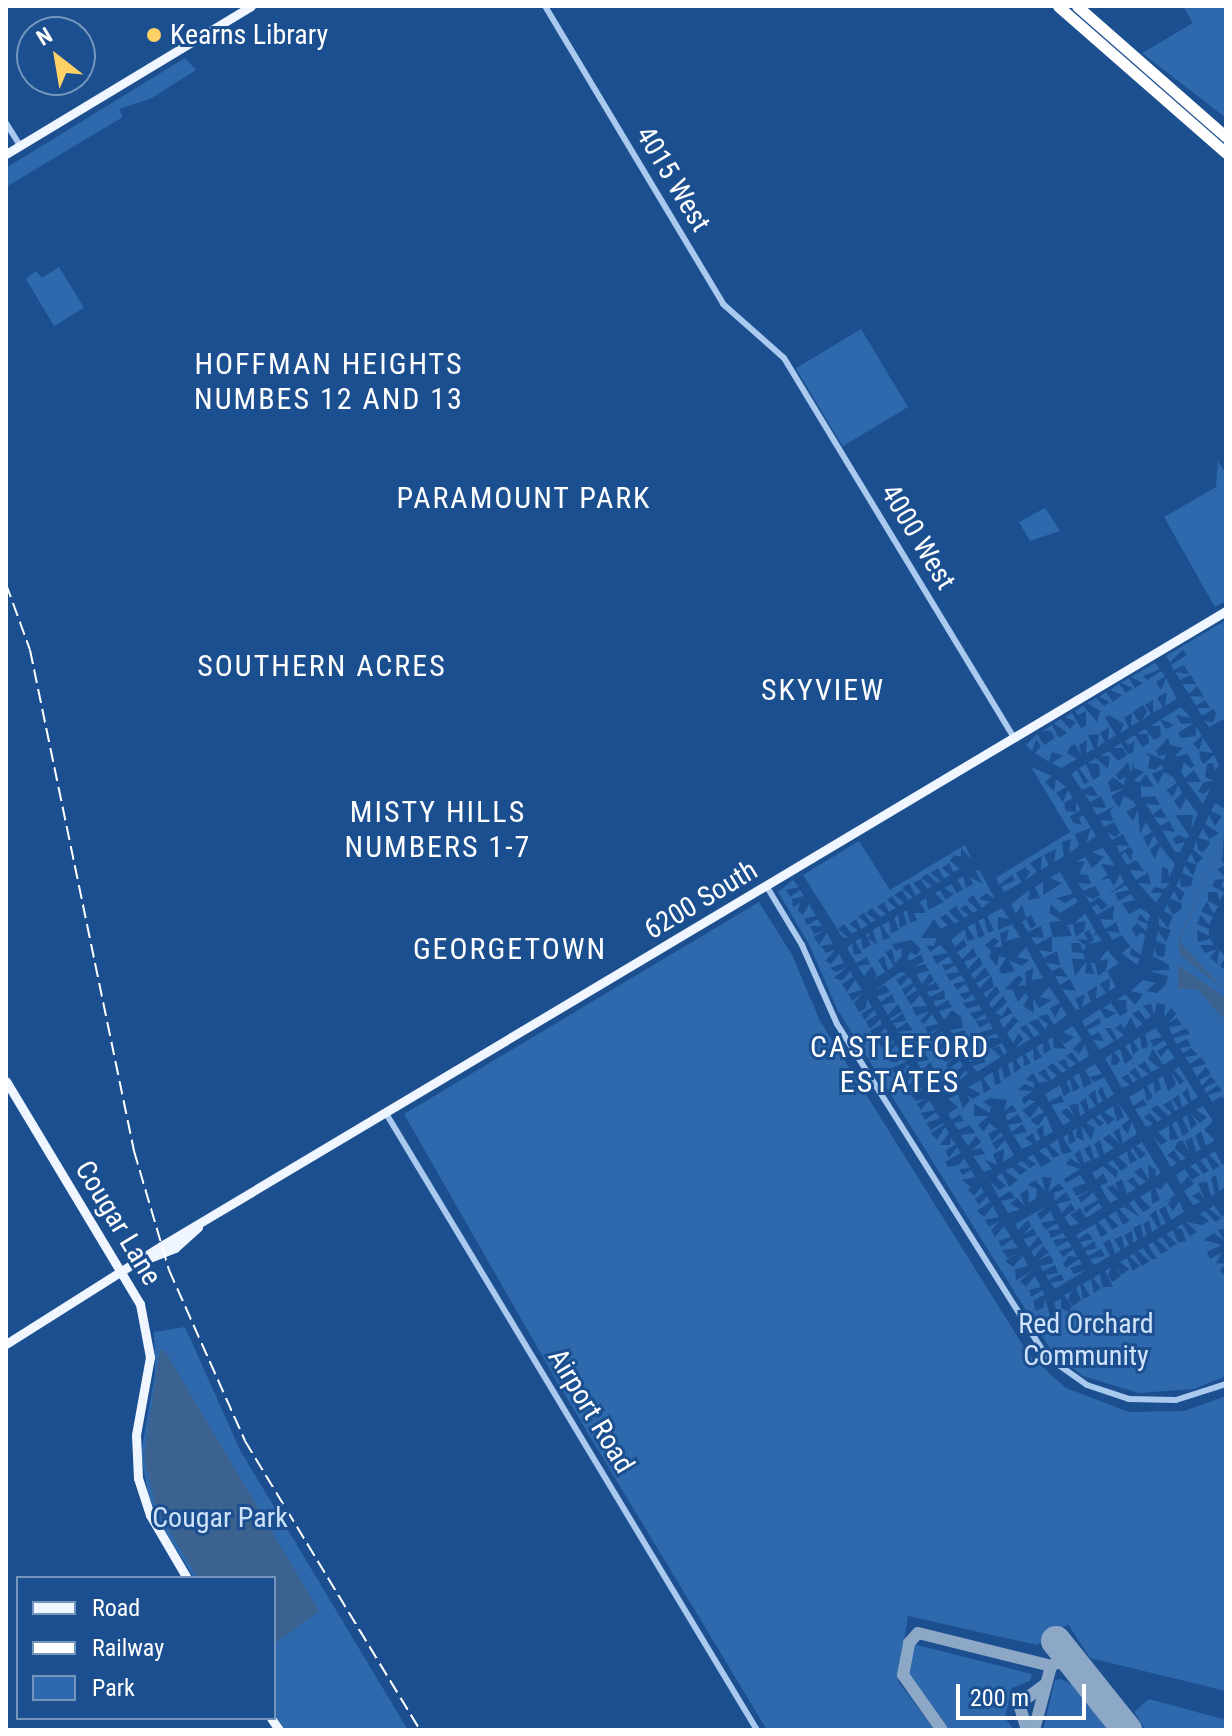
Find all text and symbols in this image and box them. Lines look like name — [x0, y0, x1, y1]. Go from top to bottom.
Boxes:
north arrow — [16, 16, 96, 96]
place label: Kearns Library — [170, 18, 328, 52]
text: N — [32, 23, 57, 51]
marker: Kearns Library — [145, 26, 163, 44]
street label: 4015 West — [629, 120, 717, 238]
district label: HOFFMAN HEIGHTS NUMBES 12 AND 13 — [194, 346, 464, 416]
street label: 4000 West — [874, 478, 962, 596]
district label: PARAMOUNT PARK — [396, 480, 652, 516]
district label: SOUTHERN ACRES — [197, 648, 447, 684]
district label: SKYVIEW — [761, 672, 885, 708]
district label: MISTY HILLS NUMBERS 1-7 — [345, 794, 531, 864]
street label: 6200 South — [639, 853, 763, 947]
district label: GEORGETOWN — [413, 931, 607, 967]
district label: CASTLEFORD ESTATES — [810, 1029, 990, 1100]
street label: Cougar Lane — [68, 1155, 168, 1291]
park label: Red Orchard Community — [1018, 1307, 1154, 1373]
street label: Airport Road — [541, 1343, 641, 1479]
park label: Cougar Park — [152, 1501, 288, 1535]
legend — [16, 1576, 276, 1720]
text: Road — [92, 1594, 140, 1622]
text: Railway — [92, 1634, 164, 1662]
scale bar — [960, 1668, 1090, 1718]
text: Park — [92, 1674, 135, 1702]
text: 200 m — [970, 1684, 1029, 1712]

